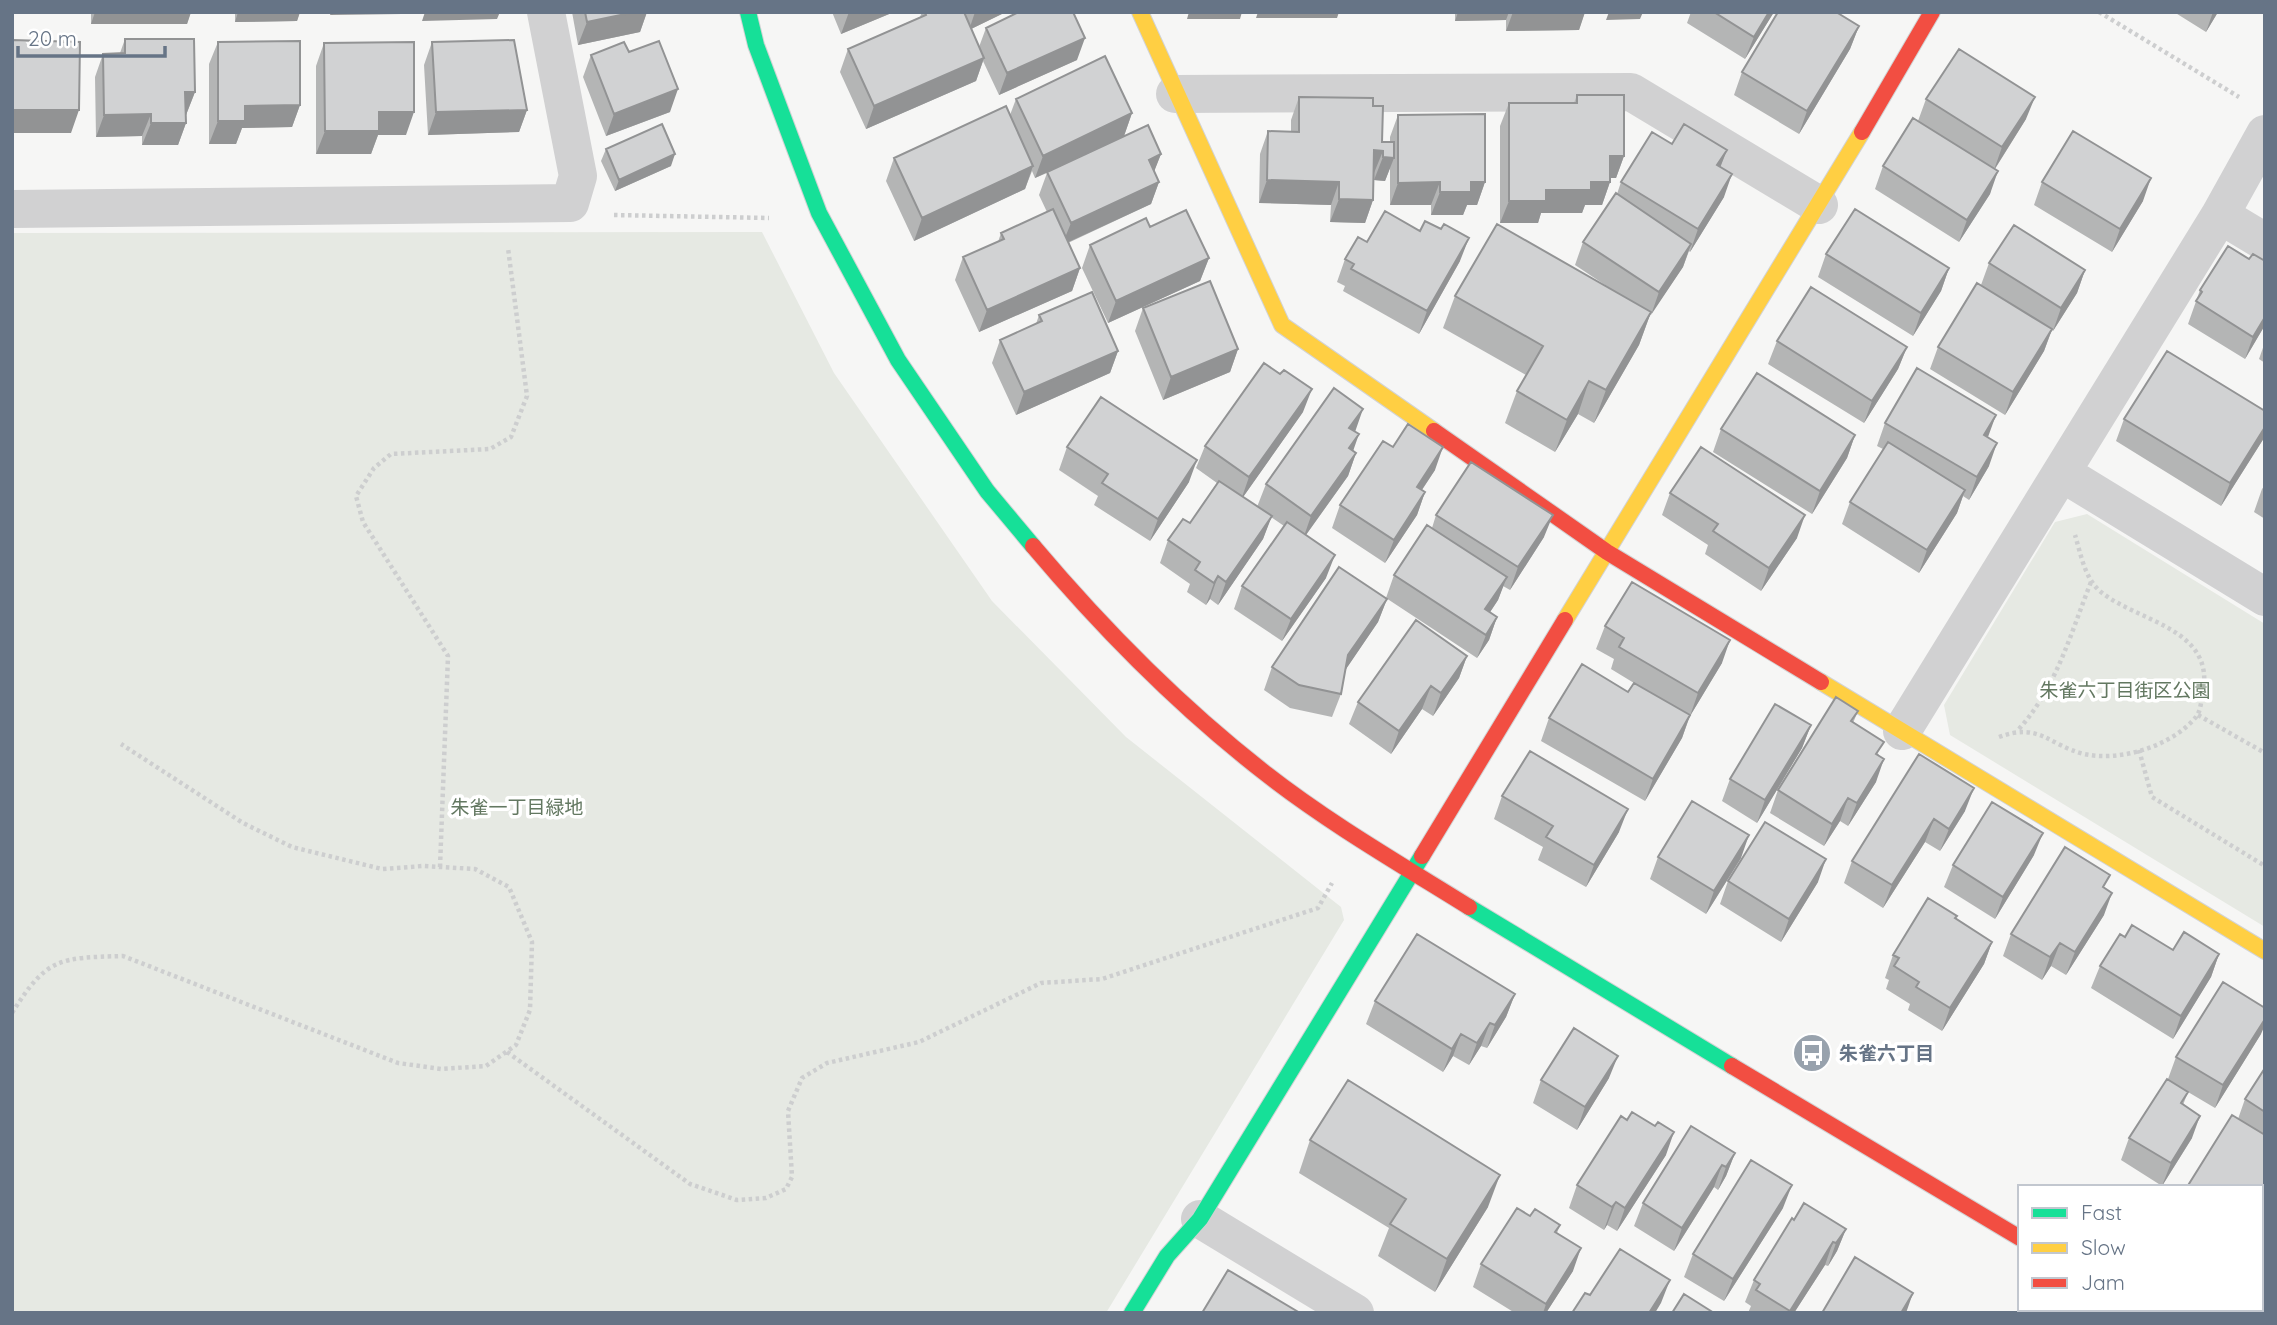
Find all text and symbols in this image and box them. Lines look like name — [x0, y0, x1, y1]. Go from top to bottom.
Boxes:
scale bar — [18, 14, 164, 58]
text: 20 m — [28, 25, 77, 51]
park label: 朱雀六丁目街区公園 — [2039, 678, 2211, 702]
park label: 朱雀一丁目緑地 — [450, 795, 584, 819]
bus stop icon: 朱雀六丁目 — [1791, 1032, 1833, 1074]
place label: 朱雀六丁目 — [1839, 1041, 1934, 1065]
legend — [2018, 1185, 2263, 1311]
text: Fast — [2081, 1199, 2122, 1225]
text: Slow — [2081, 1234, 2126, 1260]
text: Jam — [2081, 1269, 2125, 1295]

